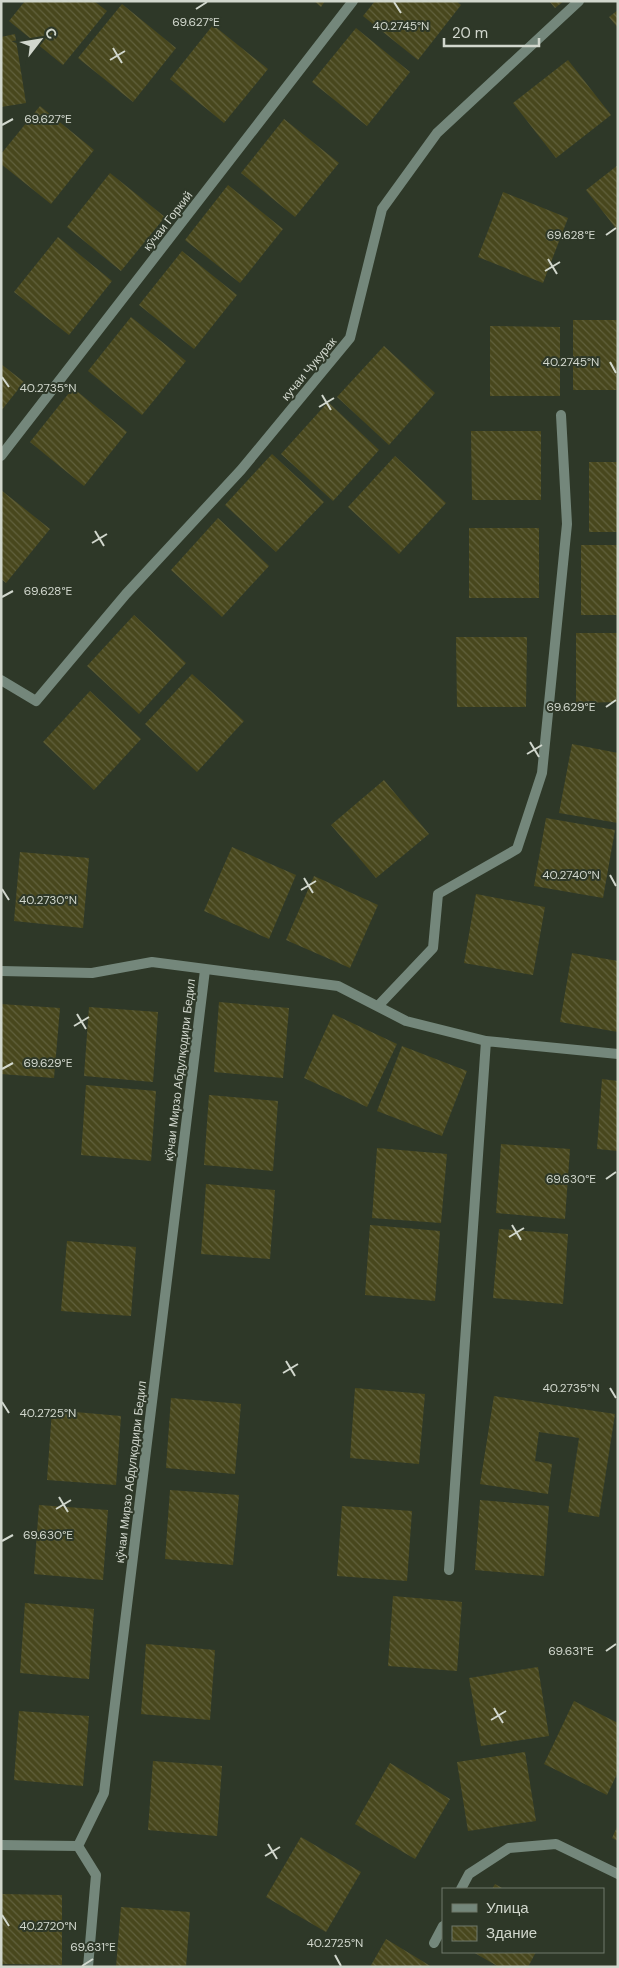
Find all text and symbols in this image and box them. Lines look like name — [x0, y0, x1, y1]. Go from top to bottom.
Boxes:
text: 69.627°E — [172, 14, 220, 30]
north arrow — [15, 15, 65, 65]
scale bar — [444, 15, 539, 47]
text: 40.2745°N — [373, 18, 429, 34]
text: 20 m — [452, 23, 488, 43]
text: С — [41, 24, 61, 42]
text: 69.627°E — [24, 111, 72, 127]
street label: кӯчаи Горкий — [140, 188, 196, 254]
text: 69.628°E — [547, 227, 596, 243]
street label: кучаи Чукурак — [278, 333, 341, 404]
text: 40.2745°N — [543, 354, 599, 370]
text: 40.2735°N — [19, 380, 77, 396]
text: 69.628°E — [24, 583, 73, 599]
text: 69.629°E — [547, 699, 596, 715]
text: 40.2740°N — [542, 867, 600, 883]
text: 40.2730°N — [19, 892, 77, 908]
street label: кўчаи Мирзо Абдулқодири Бедил — [161, 978, 199, 1162]
text: 69.629°E — [24, 1055, 73, 1071]
text: 69.630°E — [546, 1171, 596, 1187]
street label: кўчаи Мирзо Абдулқодири Бедил — [112, 1380, 150, 1564]
text: 40.2735°N — [542, 1380, 600, 1396]
text: 40.2725°N — [20, 1405, 76, 1421]
text: 69.630°E — [23, 1527, 73, 1543]
text: 69.631°E — [548, 1643, 594, 1659]
legend — [442, 1888, 604, 1953]
text: Улица — [486, 1898, 529, 1918]
text: 40.2720°N — [19, 1918, 77, 1934]
text: Здание — [486, 1923, 537, 1943]
text: 40.2725°N — [307, 1935, 363, 1951]
text: 69.631°E — [70, 1939, 116, 1955]

